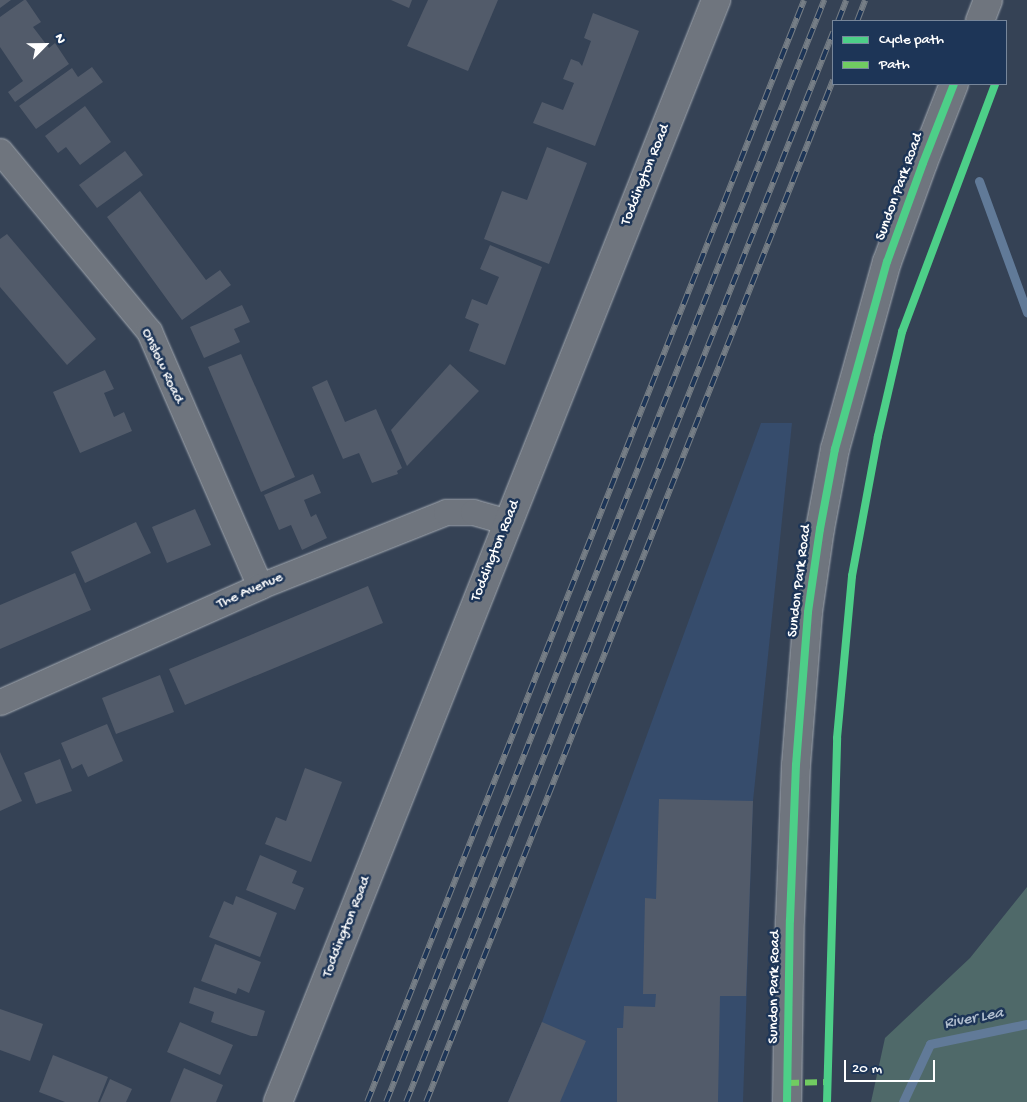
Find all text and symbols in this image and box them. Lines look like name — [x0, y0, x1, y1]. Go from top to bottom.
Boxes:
north arrow — [20, 20, 70, 70]
legend — [832, 20, 1007, 85]
text: N — [50, 31, 69, 46]
text: Cycle path — [879, 31, 944, 49]
text: Path — [879, 56, 910, 74]
street label: Toddington Road — [618, 122, 674, 228]
street label: Sundon Park Road — [872, 131, 928, 243]
street label: Onslow Road — [137, 326, 187, 406]
street label: Toddington Road — [468, 498, 524, 604]
street label: Sundon Park Road — [784, 524, 816, 638]
street label: The Avenue — [214, 568, 286, 614]
street label: Toddington Road — [319, 874, 375, 980]
street label: Sundon Park Road — [765, 930, 785, 1044]
water label: River Lea — [943, 1005, 1005, 1035]
scale bar — [847, 1050, 938, 1082]
text: 20 m — [852, 1060, 882, 1078]

